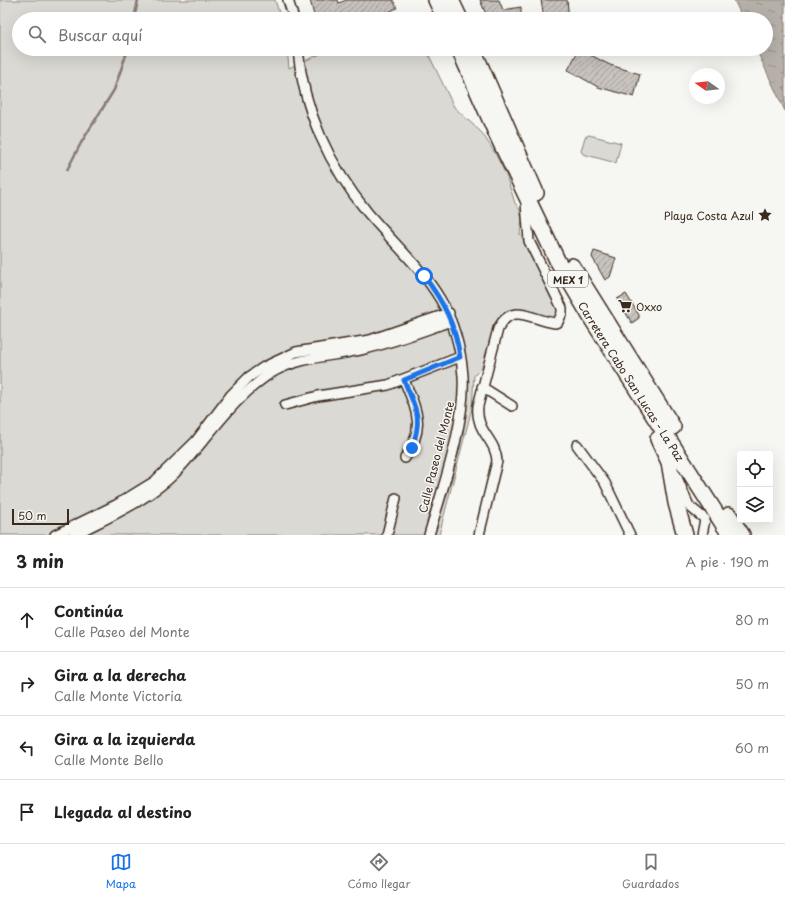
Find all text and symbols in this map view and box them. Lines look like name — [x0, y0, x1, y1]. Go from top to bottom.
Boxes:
search box — [12, 12, 773, 56]
icon: search — [26, 23, 48, 45]
text: Buscar aquí — [58, 23, 142, 46]
north arrow — [689, 68, 725, 104]
place label: Playa Costa Azul — [664, 207, 754, 224]
place icon: Playa Costa Azul — [757, 207, 773, 223]
route start — [415, 267, 433, 285]
road number: MEX 1 — [548, 271, 588, 287]
street label: Carretera Cabo San Lucas - La Paz — [575, 298, 689, 464]
supermarket icon: Oxxo — [617, 298, 633, 314]
place label: Oxxo — [636, 298, 662, 315]
street label: Calle Paseo del Monte — [414, 399, 458, 515]
route end — [403, 439, 421, 457]
map controls — [737, 451, 773, 523]
button: locate — [737, 451, 773, 487]
button: layers — [737, 487, 773, 523]
scale bar — [12, 507, 69, 526]
text: 50 m — [18, 507, 47, 524]
text: 3 min — [16, 548, 64, 574]
text: A pie · 190 m — [685, 552, 769, 571]
text: Continúa — [54, 599, 123, 622]
icon: ahead — [16, 609, 38, 631]
text: 80 m — [735, 610, 769, 629]
text: Calle Paseo del Monte — [54, 622, 190, 641]
text: Gira a la derecha — [54, 663, 186, 686]
icon: right — [16, 673, 38, 695]
text: 50 m — [735, 674, 769, 693]
text: Calle Monte Victoria — [54, 686, 182, 705]
text: Gira a la izquierda — [54, 727, 195, 750]
icon: left — [16, 737, 38, 759]
text: 60 m — [735, 738, 769, 757]
text: Calle Monte Bello — [54, 750, 163, 769]
text: Llegada al destino — [54, 800, 192, 823]
icon: arrive — [16, 801, 38, 823]
tab: Mapa — [106, 851, 136, 892]
tab: Cómo llegar — [348, 851, 410, 892]
tab: Guardados — [622, 851, 679, 892]

